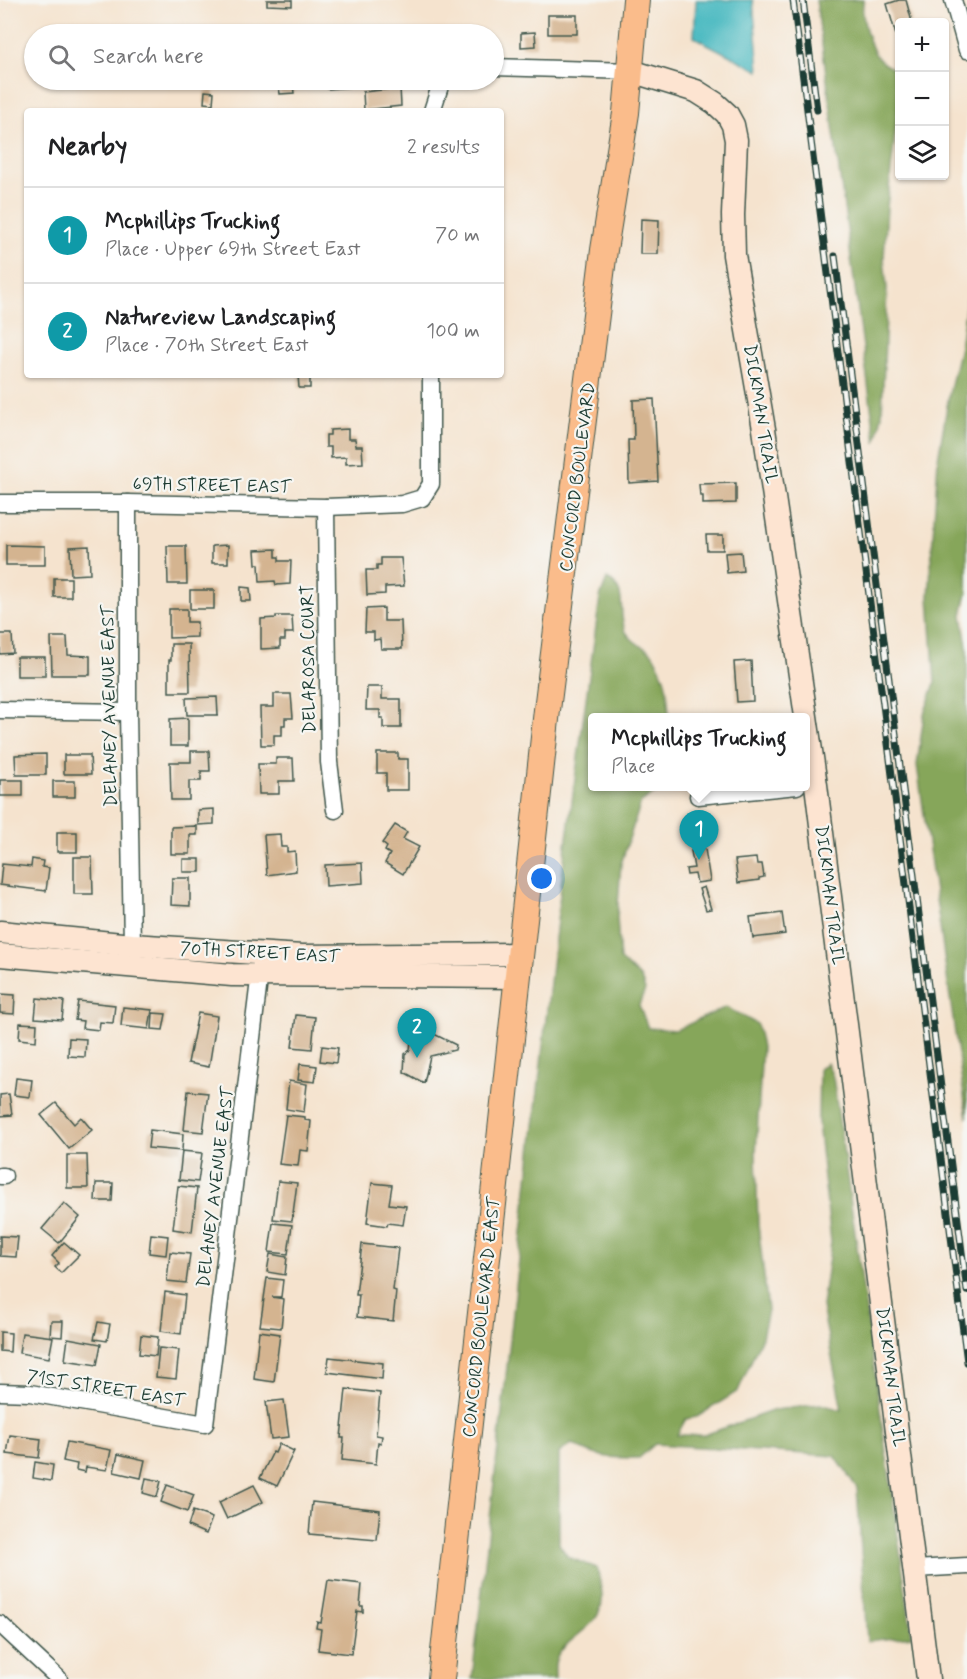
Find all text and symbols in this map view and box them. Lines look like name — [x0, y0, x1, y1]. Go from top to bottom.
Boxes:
map controls — [895, 18, 949, 180]
button: + — [895, 18, 949, 72]
search box — [24, 24, 504, 90]
icon: search — [45, 41, 78, 74]
text: Search here — [93, 43, 204, 71]
button: − — [895, 72, 949, 126]
button: layers — [895, 126, 949, 180]
text: Nearby — [48, 130, 127, 164]
text: 2 results — [407, 134, 480, 161]
text: Mcphillips Trucking — [105, 208, 280, 236]
text: 1 — [63, 222, 72, 249]
text: 70 m — [435, 222, 480, 249]
text: Place · Upper 69th Street East — [105, 236, 361, 263]
text: Natureview Landscaping — [105, 304, 336, 332]
text: 2 — [63, 318, 72, 345]
text: 100 m — [426, 318, 480, 345]
text: Place · 70th Street East — [105, 332, 309, 359]
street label: DICKMAN TRAIL — [737, 343, 783, 486]
street label: CONCORD BOULEVARD — [554, 381, 602, 573]
street label: 69TH STREET EAST — [132, 473, 292, 499]
street label: DELAROSA COURT — [296, 584, 322, 734]
street label: DELANEY AVENUE EAST — [96, 604, 124, 807]
popup — [588, 713, 810, 791]
text: Mcphillips Trucking — [611, 725, 787, 753]
text: Place — [611, 753, 655, 780]
pin: 1 — [680, 810, 718, 860]
street label: DICKMAN TRAIL — [808, 824, 850, 967]
your location — [527, 864, 556, 893]
street label: 70TH STREET EAST — [179, 937, 341, 969]
pin: 2 — [398, 1008, 436, 1058]
street label: DELANEY AVENUE EAST — [192, 1085, 240, 1289]
street label: CONCORD BOULEVARD EAST — [457, 1195, 507, 1439]
street label: DICKMAN TRAIL — [869, 1306, 911, 1449]
street label: 71ST STREET EAST — [25, 1365, 187, 1413]

